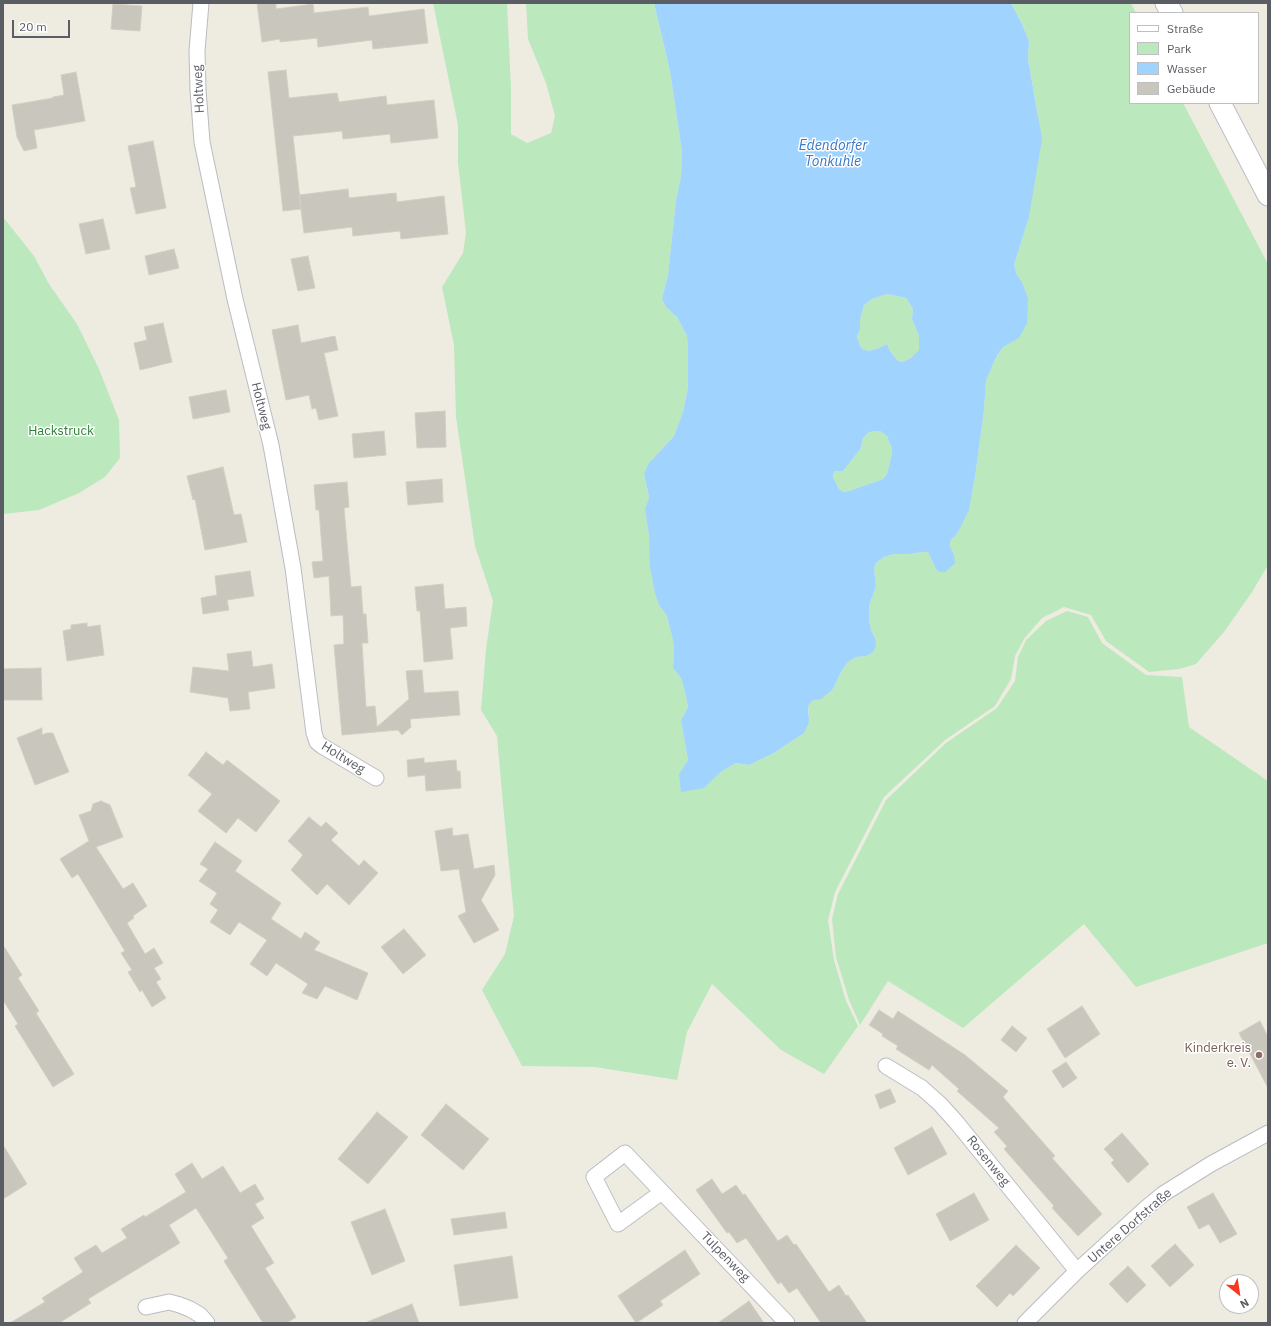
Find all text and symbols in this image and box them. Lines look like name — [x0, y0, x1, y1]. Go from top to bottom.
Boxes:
scale bar — [14, 12, 72, 38]
legend — [1129, 12, 1259, 104]
text: 20 m — [19, 19, 47, 34]
text: Straße — [1167, 21, 1203, 36]
text: Park — [1167, 41, 1191, 56]
text: Wasser — [1167, 61, 1207, 76]
street label: Holtweg — [190, 64, 208, 114]
text: Gebäude — [1167, 81, 1216, 96]
water label: Edendorfer Tonkuhle — [799, 138, 867, 170]
street label: Holtweg — [248, 381, 274, 431]
park label: Hackstruck — [28, 423, 94, 439]
street label: Holtweg — [318, 739, 368, 777]
place label: Kinderkreis e. V. — [1184, 1040, 1251, 1071]
marker: Kinderkreis e. V. — [1254, 1050, 1264, 1060]
street label: Rosenweg — [963, 1133, 1013, 1189]
street label: Untere Dorfstraße — [1085, 1185, 1175, 1267]
street label: Tulpenweg — [697, 1229, 753, 1285]
north arrow — [1219, 1274, 1259, 1314]
text: N — [1238, 1295, 1251, 1312]

